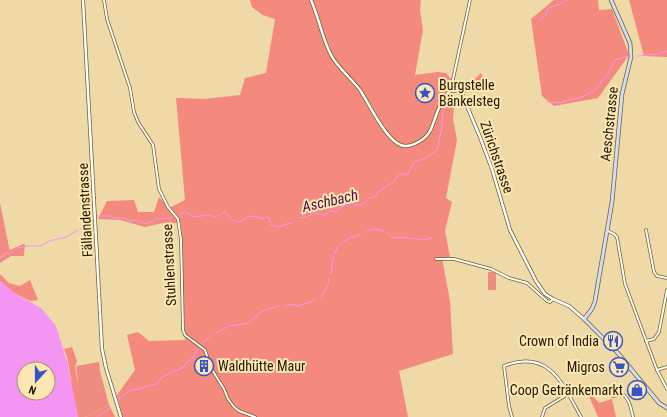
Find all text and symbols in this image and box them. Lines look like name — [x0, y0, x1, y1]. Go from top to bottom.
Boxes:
place label: Burgstelle Bänkelsteg — [439, 77, 500, 109]
place icon: Burgstelle Bänkelsteg — [414, 82, 436, 104]
street label: Aeschstrasse — [597, 86, 621, 162]
street label: Zürichstrasse — [477, 119, 517, 196]
street label: Fällandenstrasse — [75, 162, 95, 257]
water label: Aschbach — [299, 186, 360, 216]
street label: Stuhlenstrasse — [159, 223, 179, 306]
restaurant icon: Crown of India — [602, 330, 624, 352]
place label: Crown of India — [519, 333, 599, 349]
building icon: Waldhütte Maur — [193, 355, 215, 377]
supermarket icon: Migros — [608, 356, 630, 378]
place label: Waldhütte Maur — [218, 358, 305, 374]
place label: Migros — [567, 359, 605, 375]
north arrow — [16, 361, 56, 401]
shop icon: Coop Getränkemarkt — [626, 379, 648, 401]
place label: Coop Getränkemarkt — [510, 382, 623, 398]
text: N — [27, 383, 38, 397]

